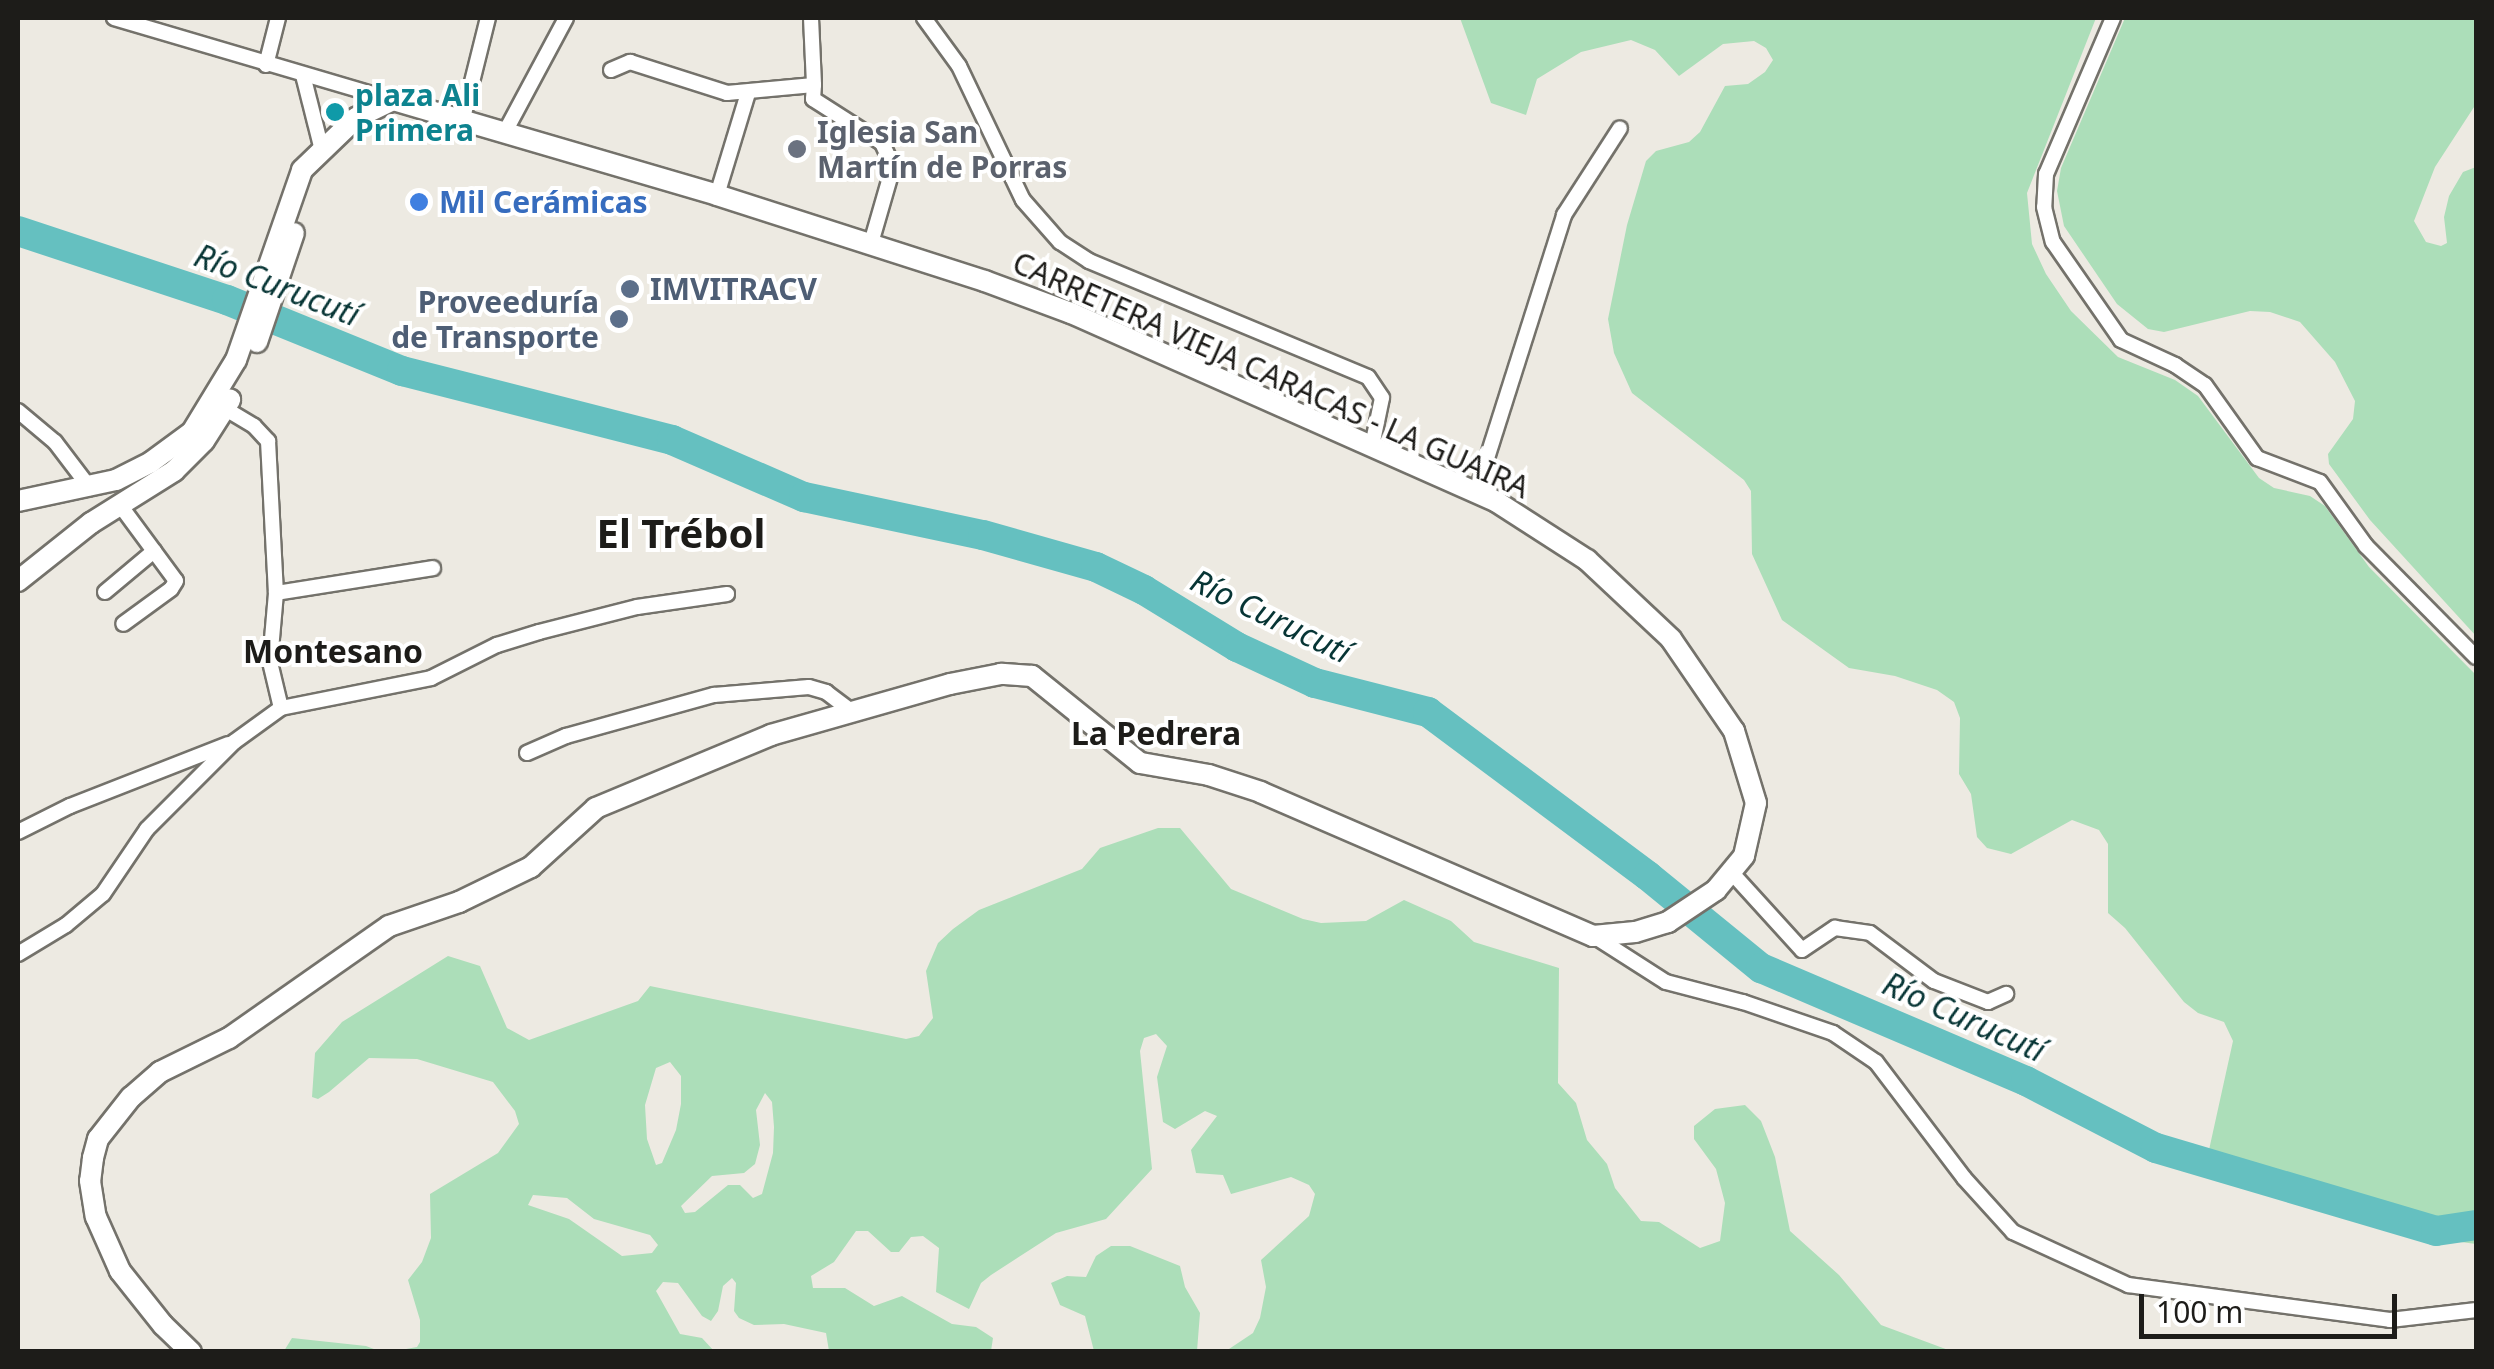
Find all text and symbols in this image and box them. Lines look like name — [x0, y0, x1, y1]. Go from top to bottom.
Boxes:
place label: plaza Ali Primera — [355, 77, 480, 148]
marker: plaza Ali Primera — [324, 101, 346, 123]
place label: Iglesia San Martín de Porras — [817, 114, 1067, 184]
marker: Iglesia San Martín de Porras — [786, 138, 808, 160]
place label: Mil Cerámicas — [439, 184, 648, 220]
marker: Mil Cerámicas — [408, 191, 430, 213]
water label: Río Curucutí — [189, 236, 365, 334]
street label: CARRETERA VIEJA CARACAS - LA GUAIRA — [1007, 244, 1535, 506]
place label: IMVITRACV — [650, 271, 817, 307]
marker: IMVITRACV — [619, 278, 641, 300]
place label: Proveeduría de Transporte — [391, 284, 599, 354]
marker: Proveeduría de Transporte — [608, 308, 630, 330]
district label: El Trébol — [597, 509, 765, 557]
water label: Río Curucutí — [1185, 561, 1357, 671]
district label: Montesano — [243, 632, 423, 670]
district label: La Pedrera — [1071, 714, 1241, 752]
water label: Río Curucutí — [1877, 964, 2051, 1070]
scale bar — [2144, 1274, 2402, 1336]
text: 100 m — [2156, 1291, 2243, 1332]

